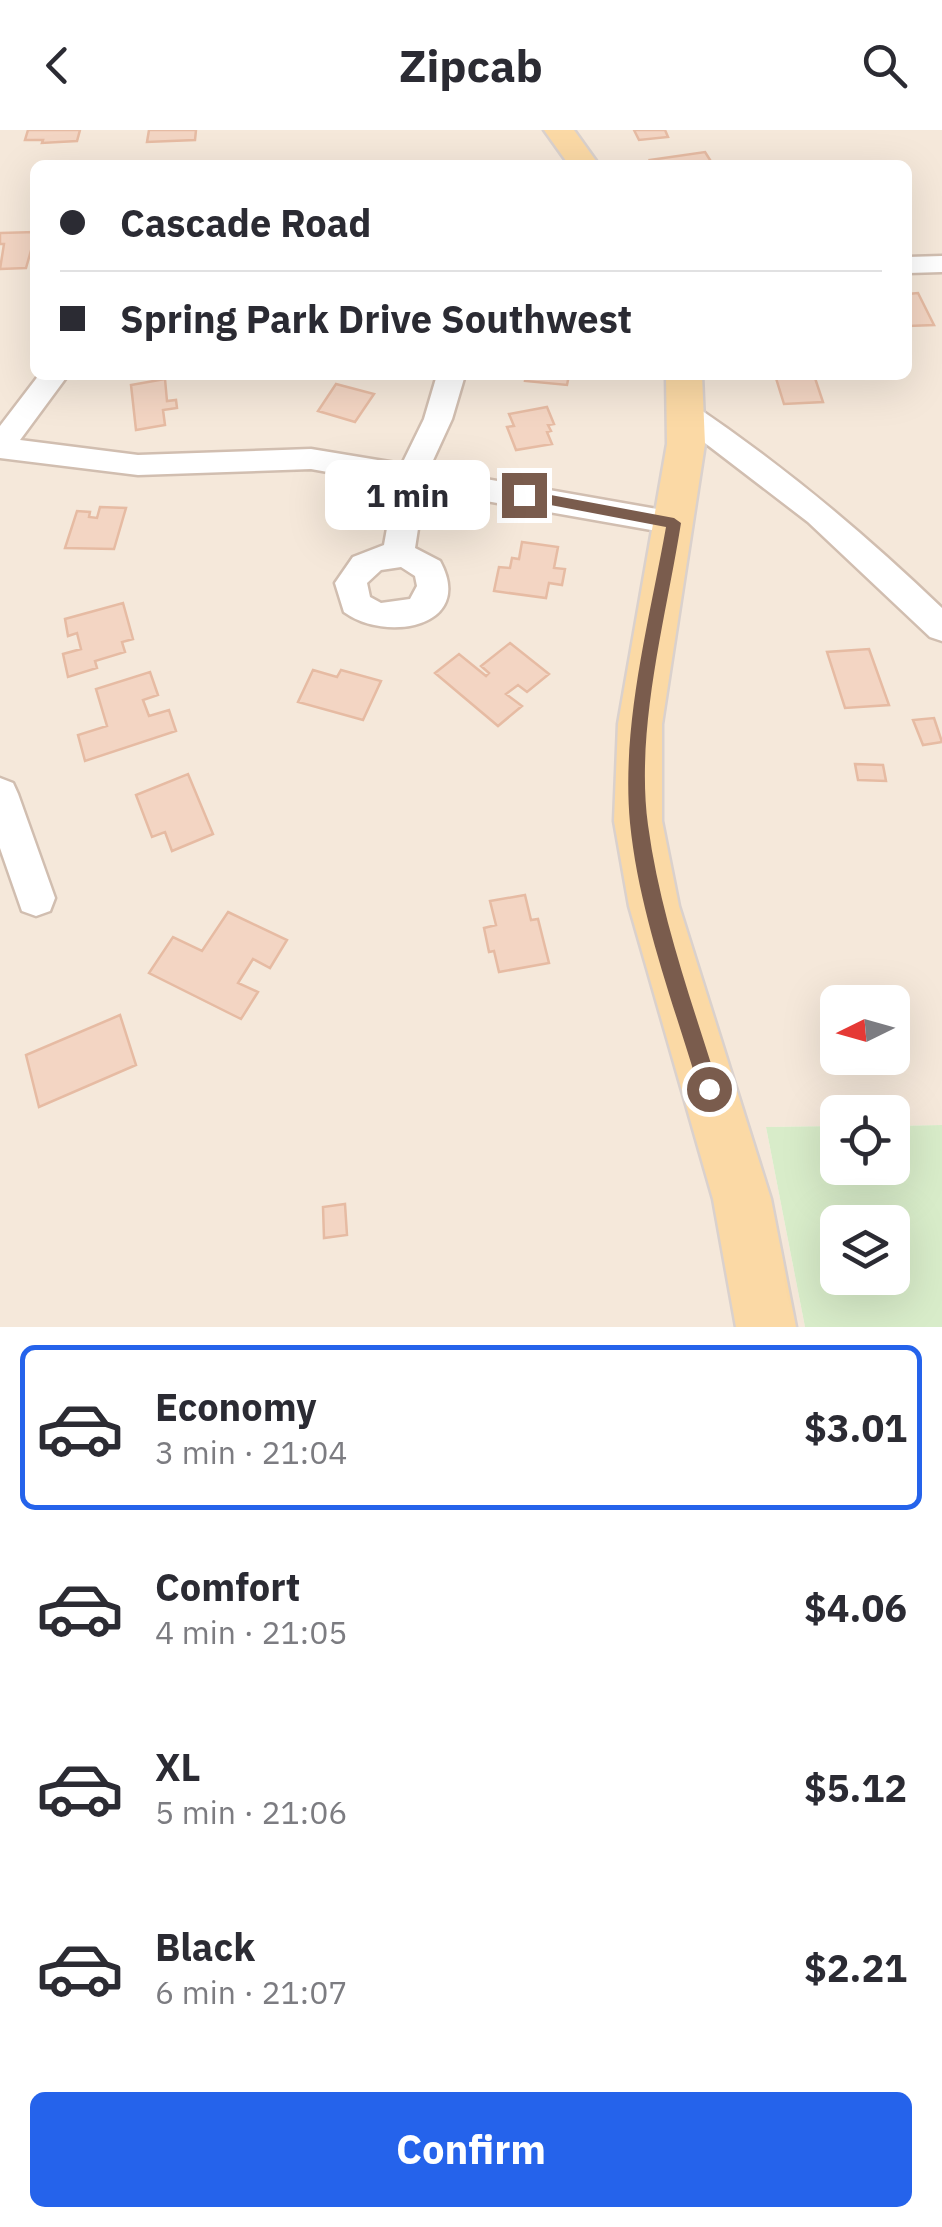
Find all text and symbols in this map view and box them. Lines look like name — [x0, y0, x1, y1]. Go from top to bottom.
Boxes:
text: Zipcab — [399, 36, 543, 94]
icon: back — [30, 38, 85, 93]
icon: search — [857, 38, 912, 93]
text: Cascade Road — [120, 198, 371, 247]
text: Spring Park Drive Southwest — [120, 294, 632, 343]
callout: 1 min — [324, 460, 489, 530]
route end — [502, 473, 547, 518]
text: 1 min — [366, 474, 449, 516]
north arrow — [820, 985, 910, 1075]
map controls — [820, 985, 910, 1295]
route start — [687, 1067, 732, 1112]
button: locate — [820, 1095, 910, 1185]
button: layers — [820, 1205, 910, 1295]
text: Economy — [155, 1382, 317, 1431]
icon: car — [35, 1383, 125, 1473]
text: $3.01 — [804, 1403, 907, 1452]
text: 3 min · 21:04 — [155, 1431, 348, 1473]
text: Comfort — [155, 1562, 300, 1611]
icon: car — [35, 1563, 125, 1653]
text: $4.06 — [804, 1583, 907, 1632]
text: 4 min · 21:05 — [155, 1611, 348, 1653]
text: XL — [155, 1742, 201, 1791]
icon: car — [35, 1743, 125, 1833]
text: $5.12 — [804, 1763, 907, 1812]
text: 5 min · 21:06 — [155, 1791, 348, 1833]
text: Black — [155, 1922, 255, 1971]
icon: car — [35, 1923, 125, 2013]
text: $2.21 — [804, 1943, 907, 1992]
text: 6 min · 21:07 — [155, 1971, 348, 2013]
button: Confirm — [30, 2092, 912, 2207]

